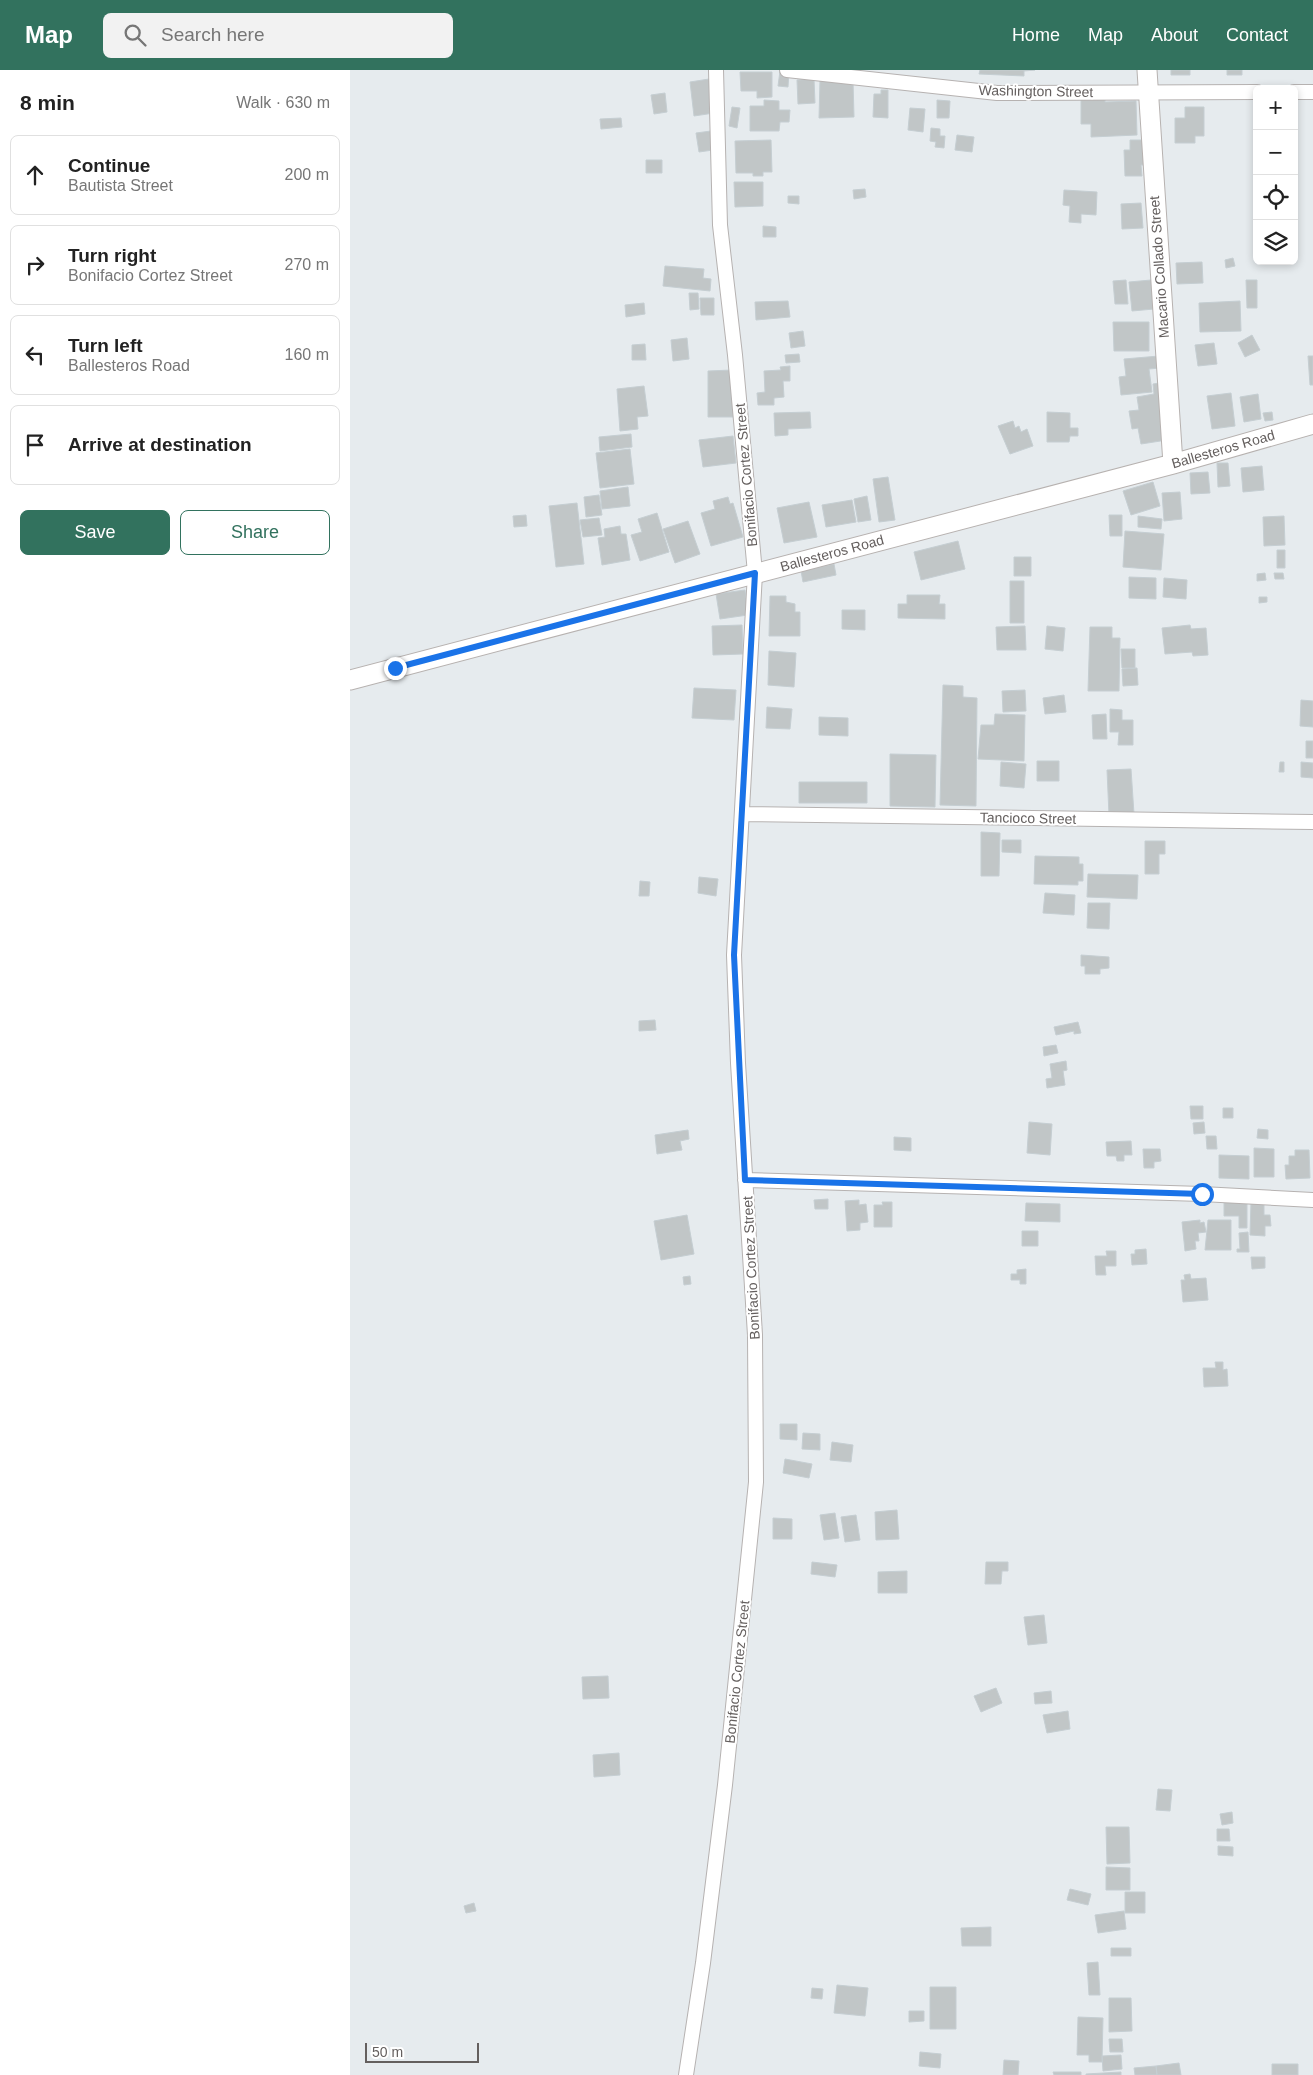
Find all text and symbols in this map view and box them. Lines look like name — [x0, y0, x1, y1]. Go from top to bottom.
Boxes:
search box — [103, 13, 453, 58]
text: Map — [25, 21, 73, 48]
icon: search — [121, 21, 149, 49]
text: Search here — [161, 24, 265, 45]
text: Home — [1012, 25, 1060, 45]
text: Map — [1088, 25, 1123, 45]
text: About — [1151, 25, 1198, 45]
text: Contact — [1226, 25, 1288, 45]
street label: Washington Street — [979, 82, 1094, 100]
map controls — [1253, 85, 1298, 265]
button: + — [1253, 85, 1298, 130]
text: 8 min — [20, 91, 75, 114]
text: Walk · 630 m — [236, 94, 330, 111]
button: − — [1253, 130, 1298, 175]
text: Continue — [68, 155, 150, 176]
icon: ahead — [21, 161, 49, 189]
text: 200 m — [285, 166, 329, 183]
button: locate — [1253, 175, 1298, 220]
text: Bautista Street — [68, 177, 173, 194]
street label: Macario Collado Street — [1146, 195, 1172, 339]
button: layers — [1253, 220, 1298, 265]
text: Turn right — [68, 245, 156, 266]
icon: right — [21, 251, 49, 279]
text: 270 m — [285, 256, 329, 273]
text: Bonifacio Cortez Street — [68, 267, 233, 284]
text: Turn left — [68, 335, 143, 356]
icon: left — [21, 341, 49, 369]
text: 160 m — [285, 346, 329, 363]
text: Ballesteros Road — [68, 357, 190, 374]
street label: Bonifacio Cortez Street — [732, 402, 760, 547]
street label: Ballesteros Road — [1170, 427, 1276, 471]
icon: arrive — [21, 431, 49, 459]
text: Arrive at destination — [68, 434, 252, 455]
button: Save — [20, 510, 170, 555]
button: Share — [180, 510, 330, 555]
street label: Ballesteros Road — [778, 531, 886, 575]
route end — [384, 657, 407, 680]
street label: Tancioco Street — [980, 809, 1076, 827]
route start — [1191, 1183, 1214, 1206]
street label: Bonifacio Cortez Street — [739, 1196, 763, 1340]
street label: Bonifacio Cortez Street — [722, 1599, 752, 1744]
scale bar — [365, 2040, 479, 2063]
text: 50 m — [372, 2044, 403, 2060]

